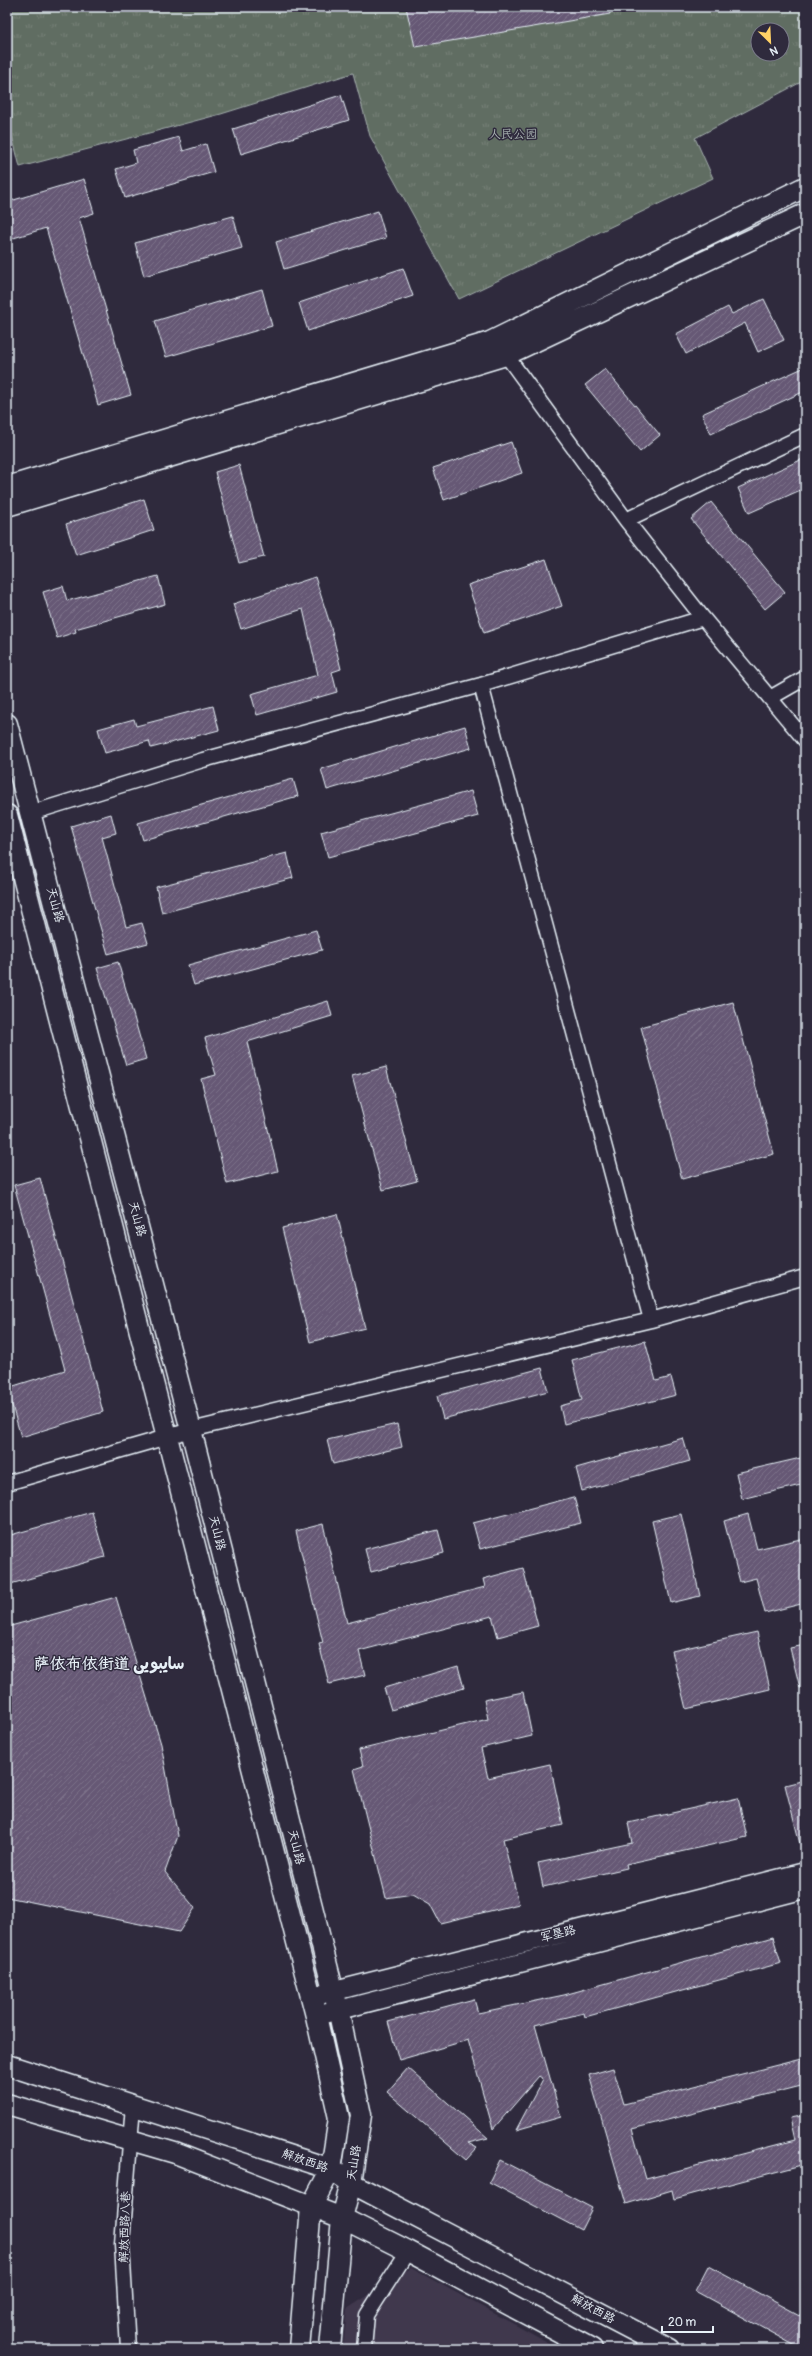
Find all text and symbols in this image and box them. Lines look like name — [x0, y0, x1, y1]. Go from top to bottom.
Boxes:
north arrow — [750, 22, 790, 62]
text: N — [767, 43, 780, 58]
park label: 人民公园 — [489, 127, 537, 142]
street label: 天山路 — [43, 886, 67, 924]
street label: 天山路 — [125, 1200, 149, 1238]
street label: 天山路 — [205, 1514, 229, 1552]
district label: 萨依布依街道 سايبويى — [34, 1654, 184, 1674]
street label: 天山路 — [284, 1828, 308, 1866]
street label: 军垦路 — [539, 1922, 577, 1946]
street label: 天山路 — [344, 2144, 364, 2182]
street label: 解放西路 — [280, 2146, 330, 2176]
street label: 解放西路八巷 — [116, 2191, 134, 2263]
street label: 解放西路 — [568, 2291, 618, 2327]
scale bar — [662, 2308, 713, 2334]
text: 20 m — [668, 2315, 697, 2330]

